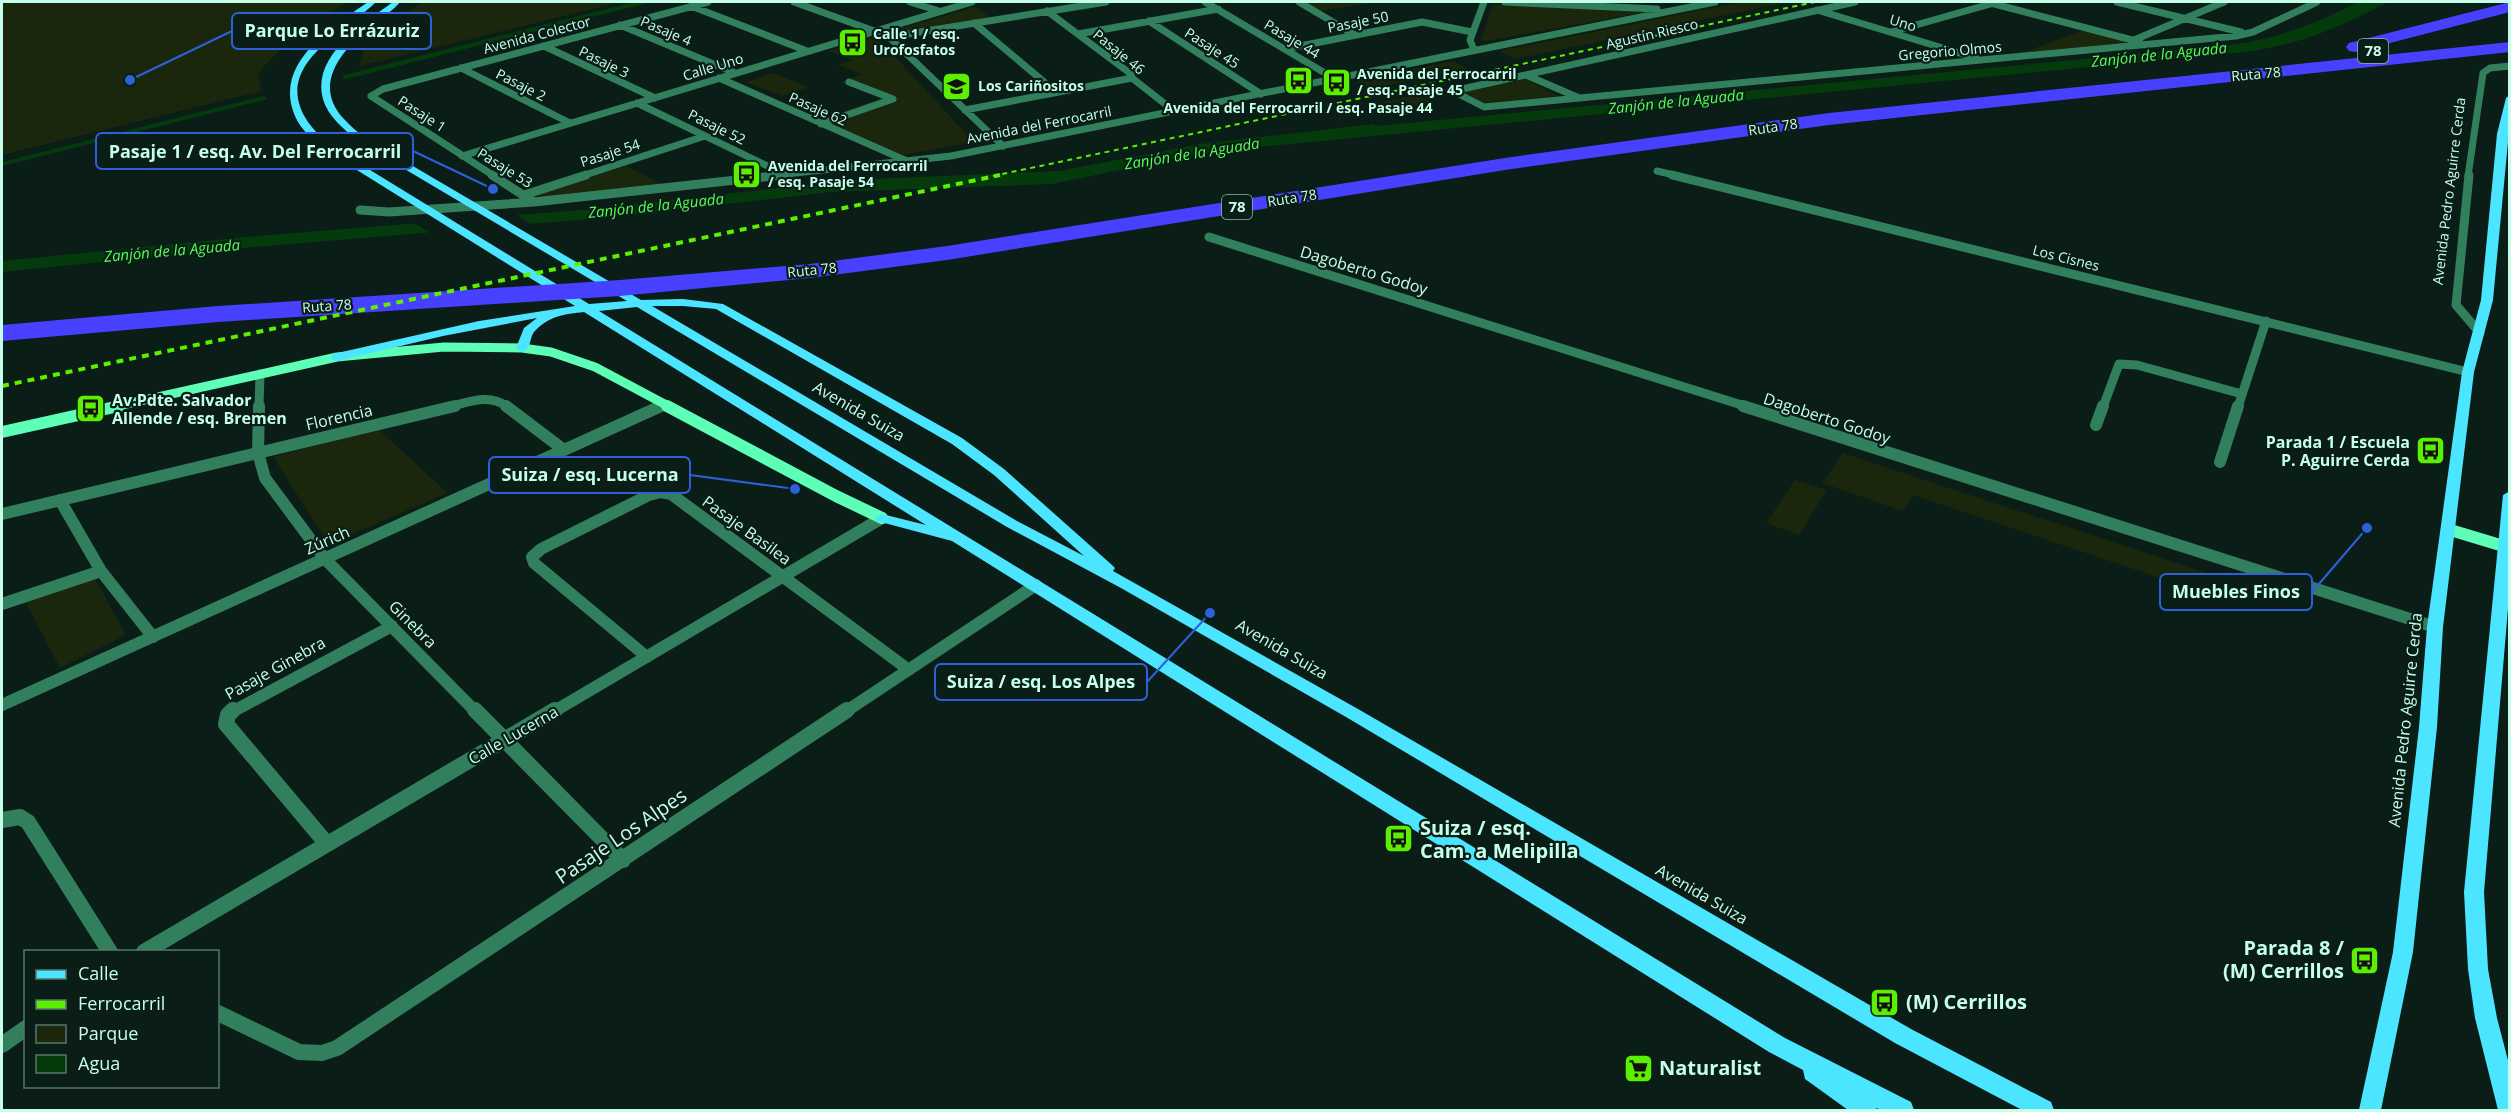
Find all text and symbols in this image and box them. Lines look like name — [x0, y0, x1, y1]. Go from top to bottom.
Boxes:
street label: Pasaje 50 — [1326, 6, 1390, 37]
street label: Uno — [1887, 9, 1919, 36]
street label: Avenida Colector — [481, 11, 593, 58]
street label: Pasaje 4 — [638, 11, 695, 50]
callout: Parque Lo Errázuriz — [232, 13, 431, 49]
street label: Agustín Riesco — [1604, 14, 1700, 53]
street label: Pasaje 44 — [1261, 15, 1324, 63]
text: Parque Lo Errázuriz — [244, 18, 420, 42]
street label: Pasaje 45 — [1181, 23, 1243, 72]
place label: Calle 1 / esq. Urofosfatos — [873, 24, 960, 59]
street label: Pasaje 46 — [1089, 25, 1149, 78]
bus stop icon: Calle 1 / esq. Urofosfatos — [836, 26, 868, 58]
street label: Gregorio Olmos — [1898, 36, 2003, 64]
water label: Zanjón de la Aguada — [2089, 37, 2228, 71]
road number: 78 — [2358, 39, 2388, 63]
street label: Pasaje 3 — [576, 41, 633, 82]
street label: Calle Uno — [680, 48, 745, 85]
street label: Ruta 78 — [2230, 62, 2282, 85]
street label: Pasaje 2 — [493, 64, 549, 105]
place label: Avenida del Ferrocarril / esq. Pasaje 45 — [1357, 64, 1517, 99]
bus stop icon: Avenida del Ferrocarril / esq. Pasaje 44 — [1282, 65, 1314, 97]
bus stop icon: Avenida del Ferrocarril / esq. Pasaje 45 — [1320, 66, 1352, 98]
school or university icon: Los Cariñositos — [941, 70, 973, 102]
place label: Los Cariñositos — [978, 76, 1084, 95]
water label: Zanjón de la Aguada — [1606, 84, 1745, 118]
street label: Pasaje 62 — [786, 87, 850, 130]
street label: Pasaje 1 — [395, 91, 450, 136]
street label: Avenida Pedro Aguirre Cerda — [2428, 96, 2469, 286]
place label: Avenida del Ferrocarril / esq. Pasaje 44 — [1163, 98, 1433, 117]
street label: Avenida del Ferrocarril — [965, 101, 1113, 148]
street label: Pasaje 52 — [685, 104, 749, 149]
street label: Ruta 78 — [1747, 114, 1799, 139]
water label: Zanjón de la Aguada — [1122, 132, 1261, 174]
callout: Pasaje 1 / esq. Av. Del Ferrocarril — [96, 133, 413, 169]
street label: Pasaje 54 — [578, 134, 642, 171]
text: Pasaje 1 / esq. Av. Del Ferrocarril — [109, 139, 401, 163]
street label: Pasaje 53 — [474, 143, 536, 192]
place label: Avenida del Ferrocarril / esq. Pasaje 54 — [768, 156, 928, 191]
bus stop icon: Avenida del Ferrocarril / esq. Pasaje 54 — [731, 158, 763, 190]
street label: Ruta 78 — [1266, 184, 1318, 211]
water label: Zanjón de la Aguada — [586, 188, 725, 222]
road number: 78 — [1222, 195, 1252, 219]
water label: Zanjón de la Aguada — [102, 234, 241, 266]
street label: Dagoberto Godoy — [1298, 240, 1431, 300]
street label: Los Cisnes — [2031, 240, 2102, 275]
street label: Ruta 78 — [786, 257, 838, 282]
street label: Ruta 78 — [302, 294, 352, 317]
street label: Avenida Suiza — [809, 376, 909, 446]
street label: Dagoberto Godoy — [1761, 387, 1894, 449]
place label: Av.Pdte. Salvador Allende / esq. Bremen — [112, 389, 287, 429]
bus stop icon: Av.Pdte. Salvador Allende / esq. Bremen — [75, 393, 107, 425]
street label: Florencia — [303, 399, 375, 435]
place label: Parada 1 / Escuela P. Aguirre Cerda — [2266, 431, 2410, 471]
bus stop icon: Parada 1 / Escuela P. Aguirre Cerda — [2415, 435, 2447, 467]
callout: Suiza / esq. Lucerna — [489, 457, 690, 493]
text: Suiza / esq. Lucerna — [501, 462, 679, 486]
street label: Pasaje Basilea — [698, 490, 796, 570]
street label: Zúrich — [301, 520, 353, 560]
callout: Muebles Finos — [2160, 574, 2312, 610]
text: Muebles Finos — [2172, 579, 2300, 603]
street label: Ginebra — [384, 595, 442, 653]
street label: Avenida Pedro Aguirre Cerda — [2383, 612, 2427, 828]
street label: Avenida Suiza — [1232, 614, 1332, 684]
street label: Pasaje Ginebra — [221, 631, 329, 705]
callout: Suiza / esq. Los Alpes — [935, 664, 1147, 700]
text: Suiza / esq. Los Alpes — [947, 669, 1135, 693]
street label: Calle Lucerna — [464, 700, 562, 770]
street label: Pasaje Los Alpes — [550, 782, 692, 890]
place label: Suiza / esq. Cam. a Melipilla — [1420, 814, 1579, 864]
bus stop icon: Suiza / esq. Cam. a Melipilla — [1383, 823, 1415, 855]
street label: Avenida Suiza — [1652, 859, 1752, 929]
place label: Parada 8 / (M) Cerrillos — [2223, 934, 2345, 984]
bus stop icon: Parada 8 / (M) Cerrillos — [2349, 944, 2381, 976]
legend — [24, 950, 219, 1088]
text: Calle — [78, 961, 119, 985]
bus stop icon: (M) Cerrillos — [1869, 986, 1901, 1018]
place label: (M) Cerrillos — [1906, 988, 2027, 1015]
text: Ferrocarril — [78, 991, 165, 1015]
text: Parque — [78, 1021, 138, 1045]
text: Agua — [78, 1051, 120, 1075]
supermarket icon: Naturalist — [1622, 1052, 1654, 1084]
place label: Naturalist — [1659, 1054, 1761, 1081]

